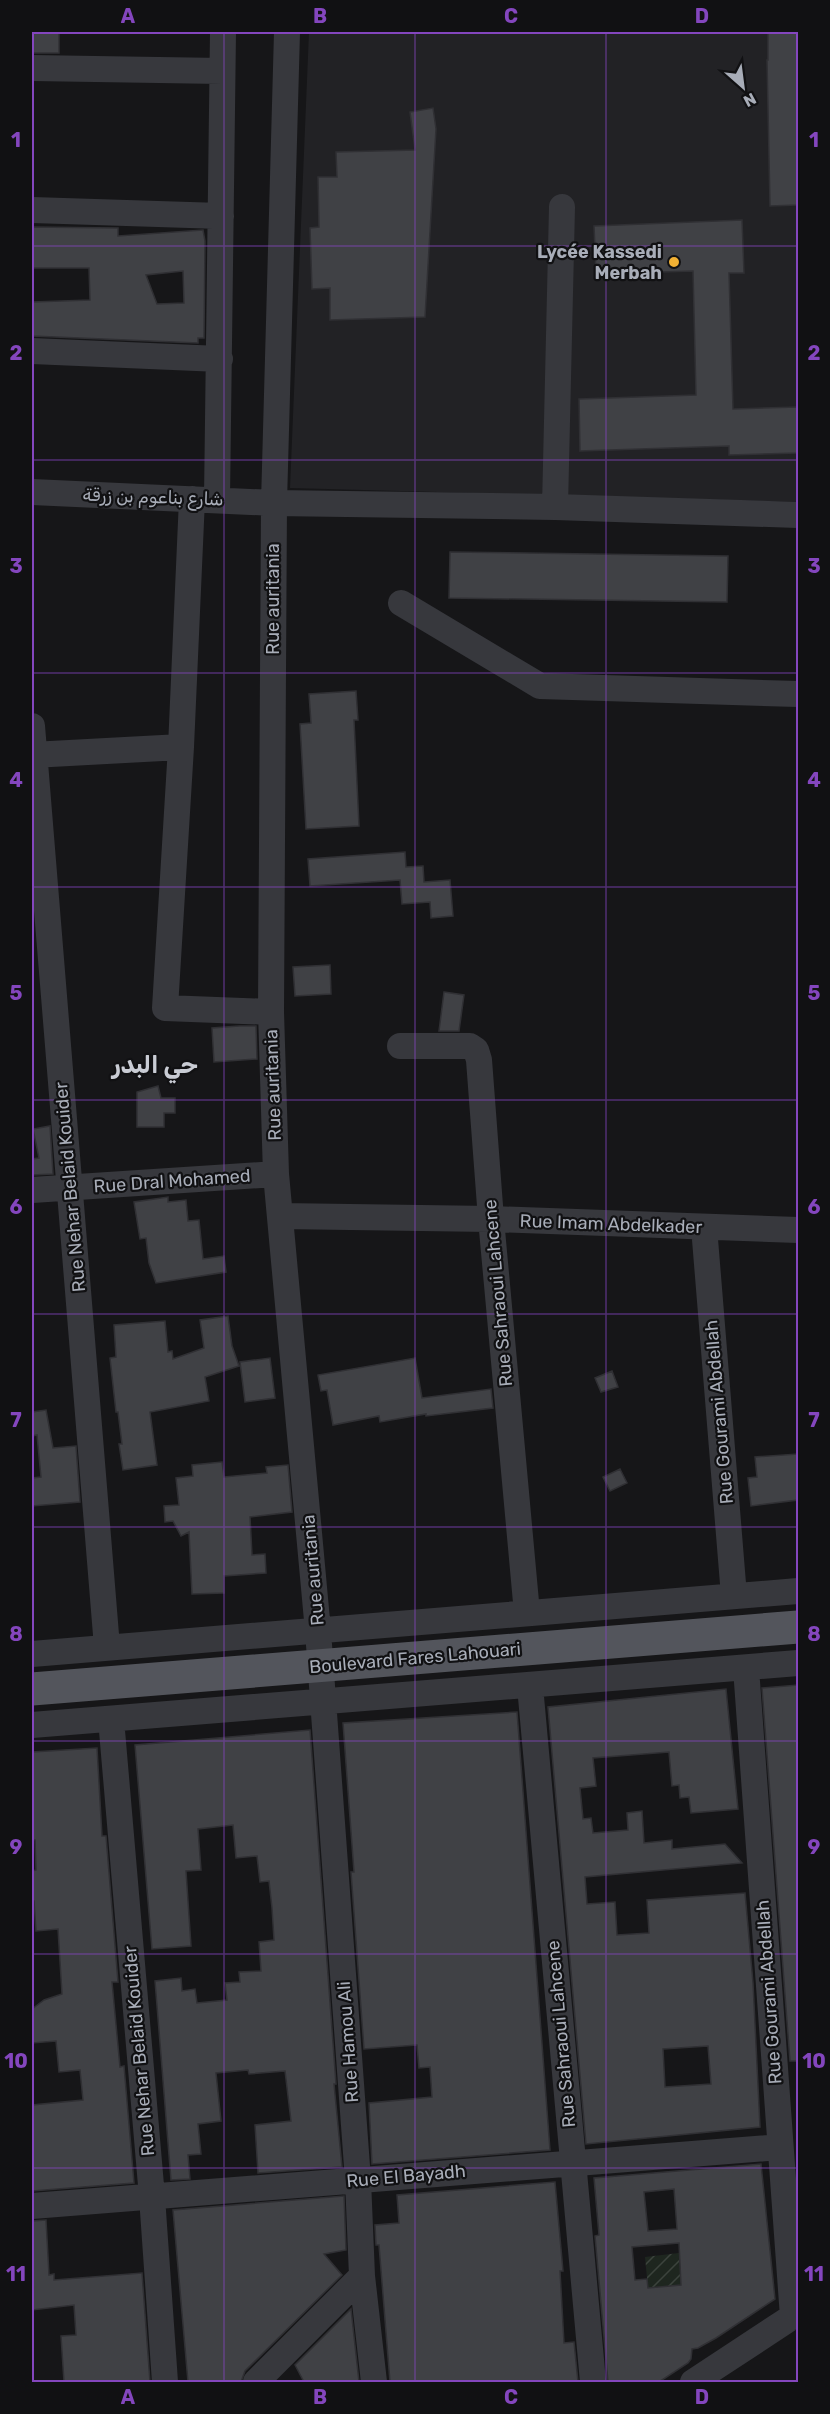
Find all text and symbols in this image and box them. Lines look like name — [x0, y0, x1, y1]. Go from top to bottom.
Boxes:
text: A — [121, 4, 136, 28]
text: B — [313, 4, 327, 28]
text: C — [504, 4, 518, 28]
text: D — [695, 4, 709, 28]
north arrow — [713, 57, 773, 117]
text: N — [740, 89, 759, 111]
text: 1 — [11, 128, 21, 152]
text: 1 — [809, 128, 819, 152]
place label: Lycée Kassedi Merbah — [537, 241, 662, 284]
marker: Lycée Kassedi Merbah — [667, 255, 681, 269]
text: 2 — [10, 341, 23, 365]
text: 2 — [808, 341, 821, 365]
street label: شارع بناعوم بن زرقة — [82, 484, 224, 511]
street label: Rue auritania — [262, 543, 284, 655]
text: 3 — [9, 554, 23, 578]
text: 3 — [807, 554, 821, 578]
text: 4 — [9, 768, 23, 792]
text: 4 — [807, 768, 821, 792]
text: 5 — [10, 981, 23, 1005]
text: 5 — [808, 981, 821, 1005]
street label: Rue auritania — [260, 1029, 286, 1141]
district label: حي البدر — [110, 1051, 198, 1084]
street label: Rue Nehar Belaid Kouider — [50, 1081, 90, 1293]
street label: Rue Dral Mohamed — [93, 1165, 251, 1197]
text: 6 — [9, 1195, 23, 1219]
text: 6 — [807, 1195, 821, 1219]
street label: Rue Sahraoui Lahcene — [479, 1198, 517, 1388]
street label: Rue Imam Abdelkader — [519, 1210, 703, 1238]
street label: Rue Gourami Abdellah — [700, 1319, 738, 1505]
text: 7 — [10, 1408, 22, 1432]
text: 7 — [808, 1408, 820, 1432]
street label: Rue auritania — [297, 1514, 329, 1626]
text: 8 — [9, 1622, 23, 1646]
text: 8 — [807, 1622, 821, 1646]
street label: Boulevard Fares Lahouari — [308, 1638, 522, 1678]
text: 9 — [10, 1835, 23, 1859]
text: 9 — [808, 1835, 821, 1859]
street label: Rue Gourami Abdellah — [752, 1899, 786, 2085]
street label: Rue Sahraoui Lahcene — [542, 1939, 580, 2129]
street label: Rue Nehar Belaid Kouider — [119, 1945, 159, 2157]
street label: Rue Hamou Ali — [333, 1980, 363, 2104]
text: 10 — [4, 2049, 28, 2073]
text: 10 — [802, 2049, 826, 2073]
street label: Rue El Bayadh — [345, 2160, 467, 2192]
text: 11 — [6, 2262, 26, 2286]
text: 11 — [804, 2262, 824, 2286]
text: A — [121, 2385, 136, 2409]
text: B — [313, 2385, 327, 2409]
text: C — [504, 2385, 518, 2409]
text: D — [695, 2385, 709, 2409]

